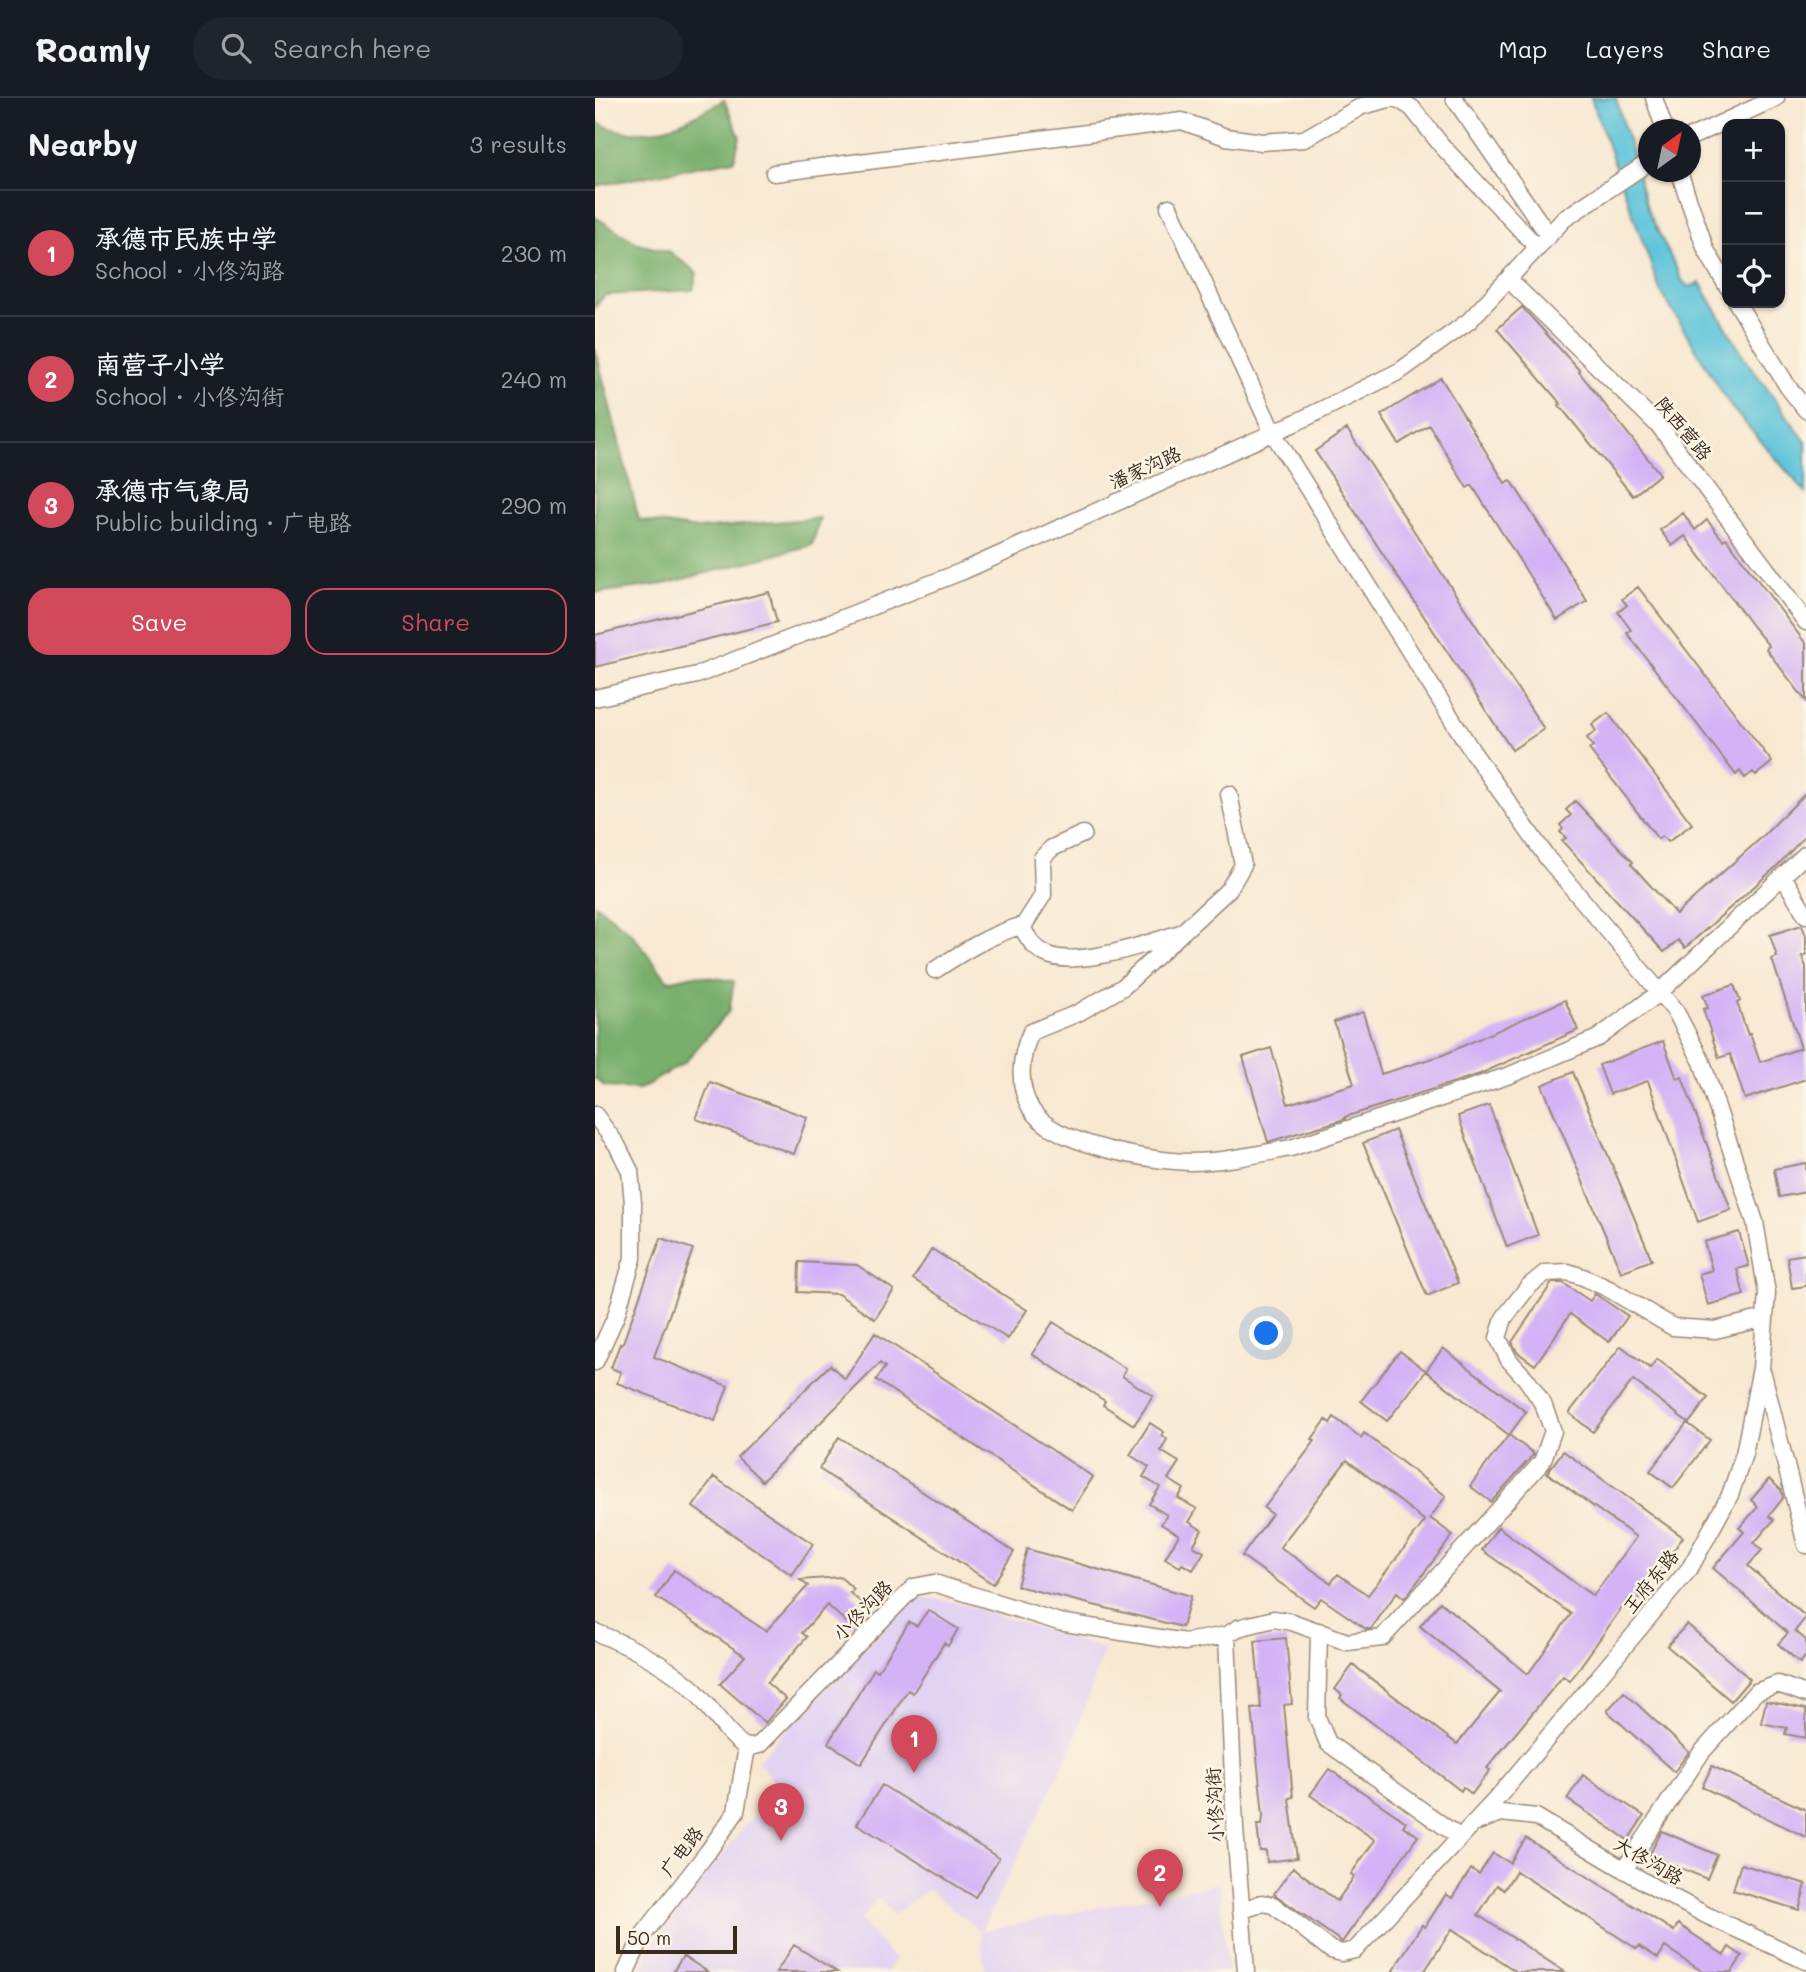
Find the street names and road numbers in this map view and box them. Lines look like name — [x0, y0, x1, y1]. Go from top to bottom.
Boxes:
street label: 陕西营路 — [1650, 391, 1718, 465]
street label: 潘家沟路 — [1105, 440, 1185, 494]
street label: 王府东路 — [1616, 1544, 1684, 1618]
street label: 小佟沟路 — [827, 1574, 897, 1646]
street label: 小佟沟街 — [1200, 1766, 1228, 1844]
street label: 广电路 — [654, 1821, 708, 1881]
street label: 大佟沟路 — [1610, 1830, 1688, 1890]

